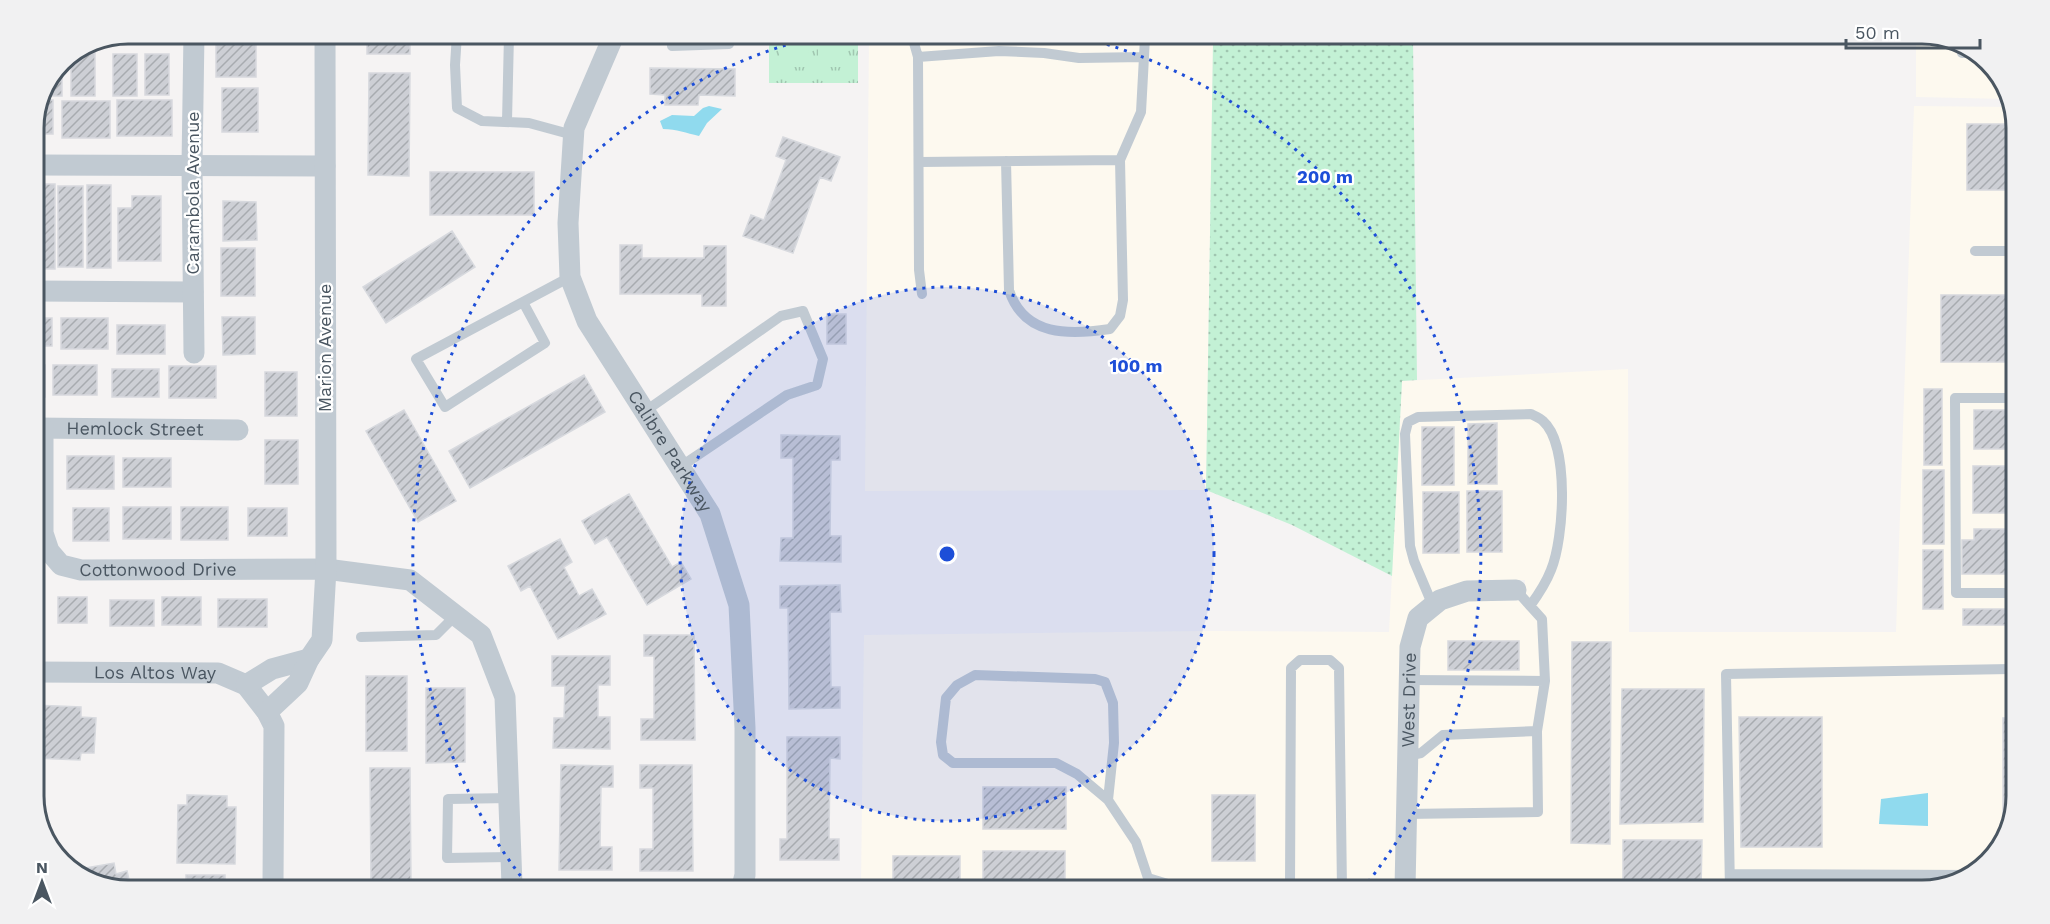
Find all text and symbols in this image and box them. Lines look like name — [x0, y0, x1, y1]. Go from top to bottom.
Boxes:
scale bar — [1846, 12, 1980, 50]
text: 50 m — [1855, 22, 1900, 43]
street label: Carambola Avenue — [182, 111, 203, 275]
text: 200 m — [1297, 166, 1353, 187]
street label: Marion Avenue — [314, 284, 335, 412]
text: 100 m — [1109, 355, 1163, 376]
street label: Calibre Parkway — [624, 386, 717, 516]
street label: Hemlock Street — [66, 417, 204, 440]
centre of rings — [937, 544, 957, 564]
street label: Cottonwood Drive — [79, 558, 237, 580]
street label: West Drive — [1397, 652, 1420, 748]
street label: Los Altos Way — [94, 661, 217, 683]
north arrow — [12, 852, 72, 912]
text: N — [36, 858, 48, 877]

